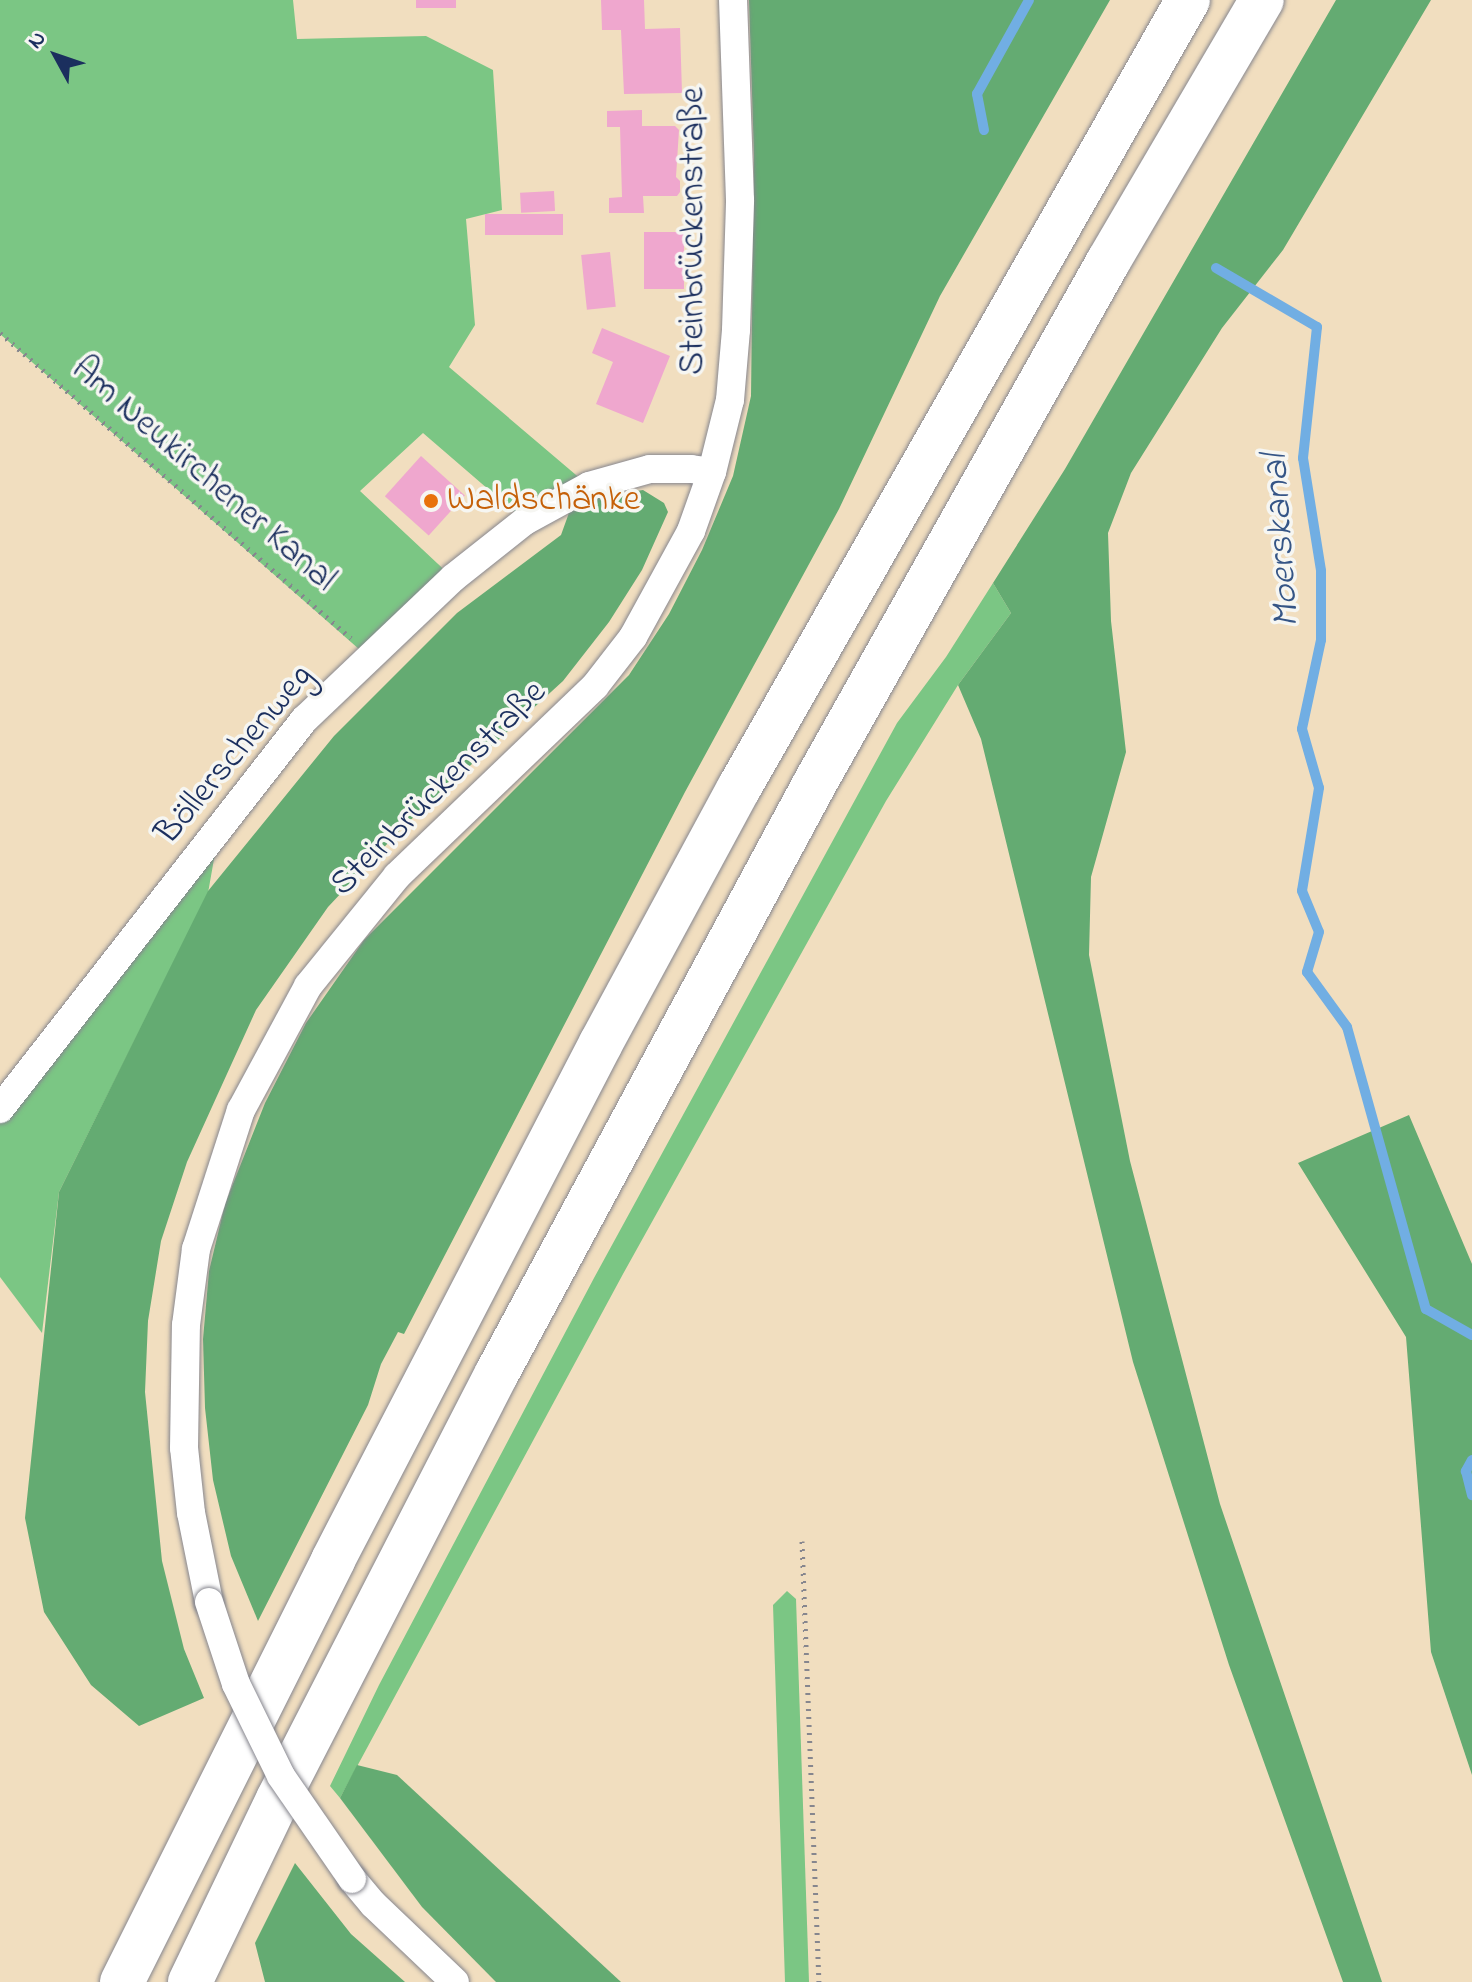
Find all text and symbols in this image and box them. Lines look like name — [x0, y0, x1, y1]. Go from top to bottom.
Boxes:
north arrow — [16, 16, 96, 96]
text: N — [21, 25, 55, 57]
street label: Steinbrückenstraße — [672, 87, 716, 375]
street label: Am Neukirchener Kanal — [62, 348, 344, 602]
water label: Moerskanal — [1254, 453, 1312, 629]
place label: Waldschänke — [447, 479, 640, 523]
marker: Waldschänke — [422, 492, 440, 510]
street label: Böllerschenweg — [147, 656, 323, 854]
street label: Steinbrückenstraße — [322, 672, 556, 906]

